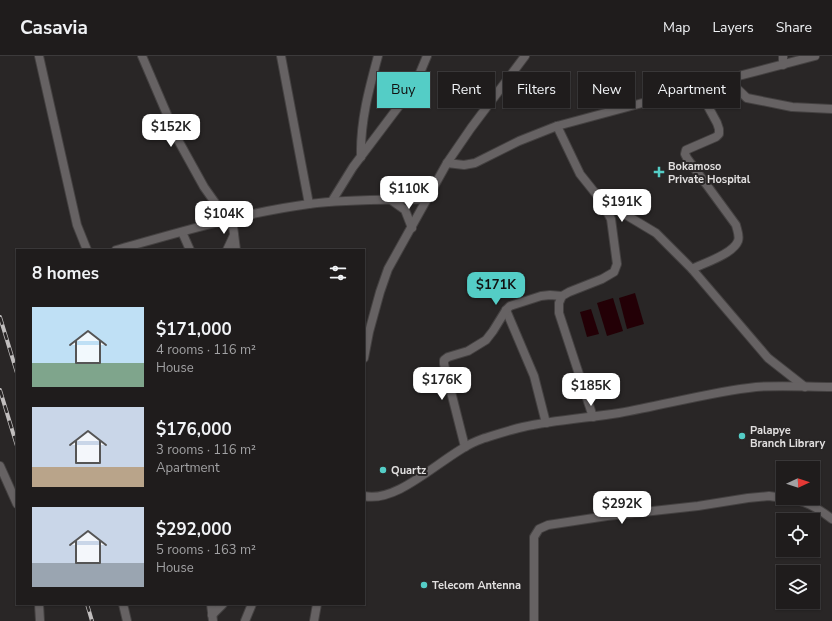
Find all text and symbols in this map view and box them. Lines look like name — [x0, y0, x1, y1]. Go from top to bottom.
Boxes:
text: Casavia — [20, 15, 88, 41]
text: Map — [663, 18, 690, 37]
text: Layers — [712, 18, 754, 37]
text: Share — [776, 18, 812, 37]
chip: Buy — [377, 72, 430, 108]
chip: Rent — [438, 72, 495, 108]
chip: Filters — [503, 72, 570, 108]
chip: New — [578, 72, 635, 108]
chip: Apartment — [643, 72, 740, 108]
pin: $152K — [143, 114, 199, 148]
text: $152K — [151, 118, 191, 136]
place label: Bokamoso Private Hospital — [668, 159, 751, 187]
marker: Bokamoso Private Hospital — [653, 166, 665, 178]
pin: $110K — [381, 176, 437, 210]
text: $110K — [389, 180, 429, 198]
pin: $191K — [594, 189, 650, 223]
text: $191K — [602, 193, 642, 211]
pin: $104K — [196, 201, 252, 235]
text: $104K — [204, 205, 244, 223]
text: 8 homes — [32, 262, 99, 285]
icon: filters — [327, 262, 349, 284]
pin: $171K — [468, 272, 524, 306]
text: $171K — [476, 276, 516, 294]
text: $171,000 — [156, 318, 232, 341]
icon: home — [64, 323, 112, 371]
text: 4 rooms · 116 m² — [156, 341, 256, 359]
text: House — [156, 359, 194, 377]
pin: $176K — [414, 367, 470, 401]
text: $176K — [422, 371, 462, 389]
pin: $185K — [563, 373, 619, 407]
text: $185K — [571, 377, 611, 395]
text: $176,000 — [156, 418, 232, 441]
icon: home — [64, 423, 112, 471]
place label: Palapye Branch Library — [750, 423, 825, 451]
marker: Palapye Branch Library — [737, 431, 747, 441]
text: 3 rooms · 116 m² — [156, 441, 256, 459]
text: Apartment — [156, 459, 219, 477]
north arrow — [776, 461, 820, 505]
map controls — [776, 461, 820, 609]
place label: Quartz — [391, 463, 426, 478]
marker: Quartz — [378, 465, 388, 475]
pin: $292K — [594, 491, 650, 525]
text: $292K — [602, 495, 642, 513]
button: locate — [776, 513, 820, 557]
text: $292,000 — [156, 518, 232, 541]
icon: home — [64, 523, 112, 571]
text: 5 rooms · 163 m² — [156, 541, 256, 559]
text: House — [156, 559, 194, 577]
button: layers — [776, 565, 820, 609]
place label: Telecom Antenna — [432, 578, 521, 593]
marker: Telecom Antenna — [419, 580, 429, 590]

